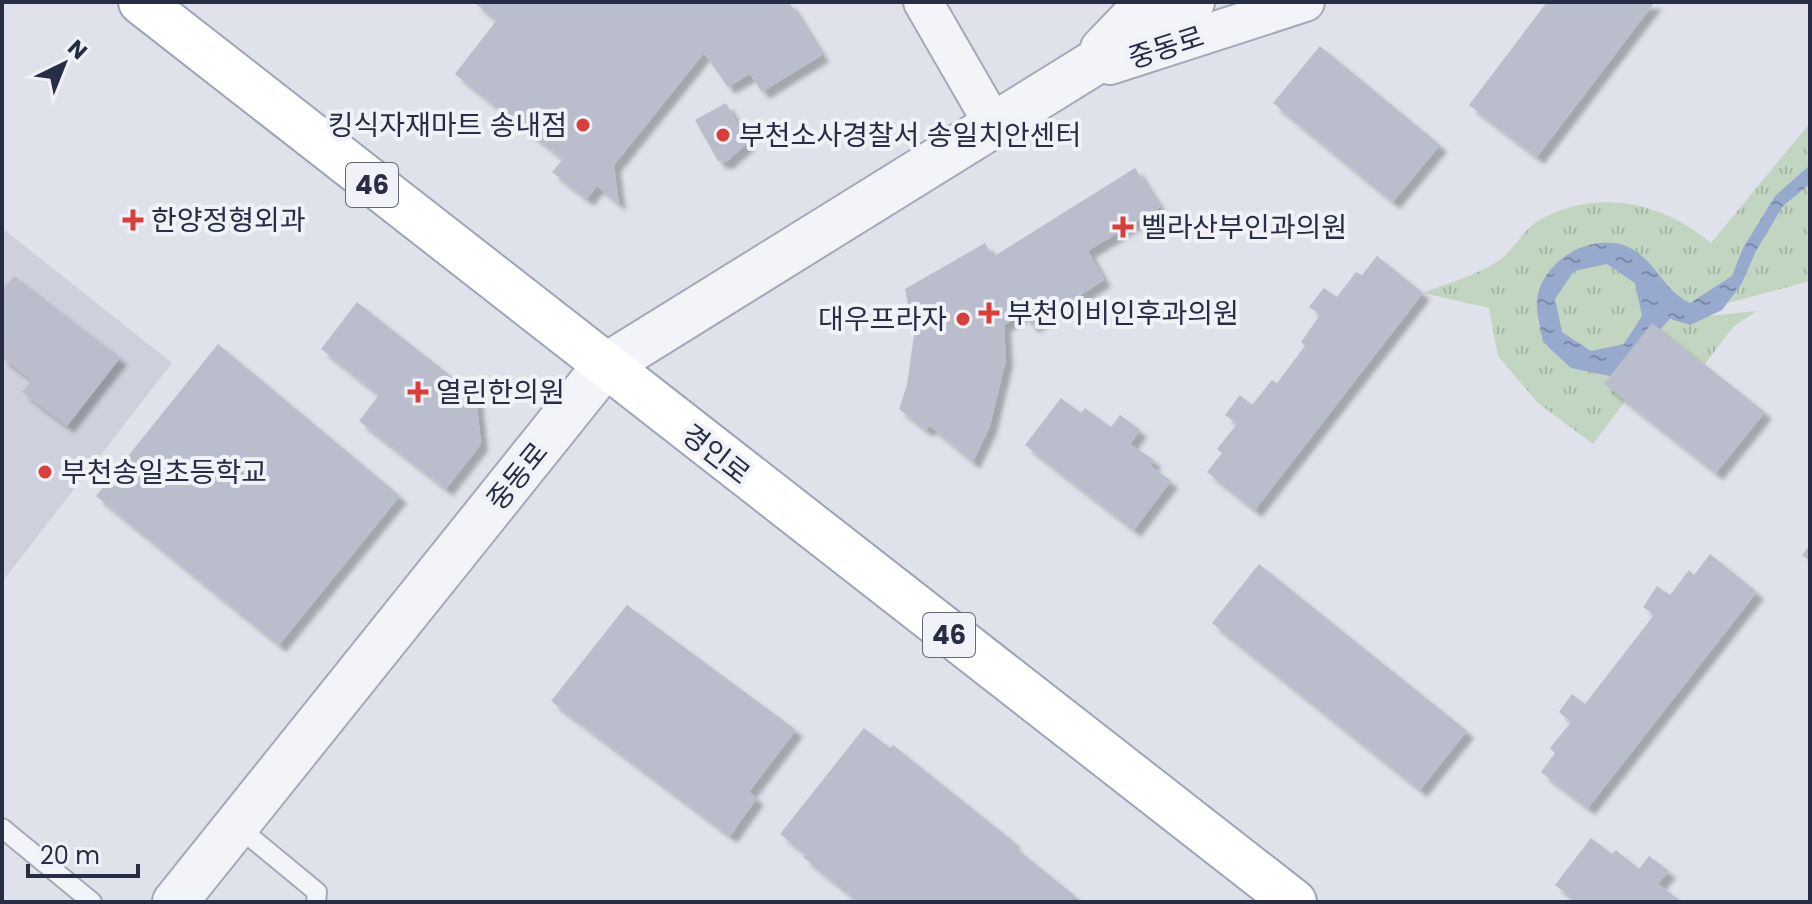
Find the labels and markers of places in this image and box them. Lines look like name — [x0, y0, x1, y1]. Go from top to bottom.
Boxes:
place label: 킹식자재마트 송내점 — [328, 106, 567, 145]
marker: 킹식자재마트 송내점 — [574, 116, 592, 134]
place label: 부천소사경찰서 송일치안센터 — [739, 116, 1081, 155]
marker: 부천소사경찰서 송일치안센터 — [714, 126, 732, 144]
place label: 한양정형외과 — [151, 201, 306, 240]
place label: 벨라산부인과의원 — [1141, 208, 1347, 247]
marker: 한양정형외과 — [122, 209, 144, 231]
marker: 벨라산부인과의원 — [1112, 216, 1134, 238]
place label: 부천이비인후과의원 — [1007, 294, 1239, 333]
place label: 대우프라자 — [818, 300, 947, 339]
marker: 부천이비인후과의원 — [978, 302, 1000, 324]
marker: 대우프라자 — [954, 310, 972, 328]
place label: 열린한의원 — [436, 373, 565, 412]
marker: 열린한의원 — [407, 381, 429, 403]
place label: 부천송일초등학교 — [61, 453, 267, 492]
marker: 부천송일초등학교 — [36, 463, 54, 481]

